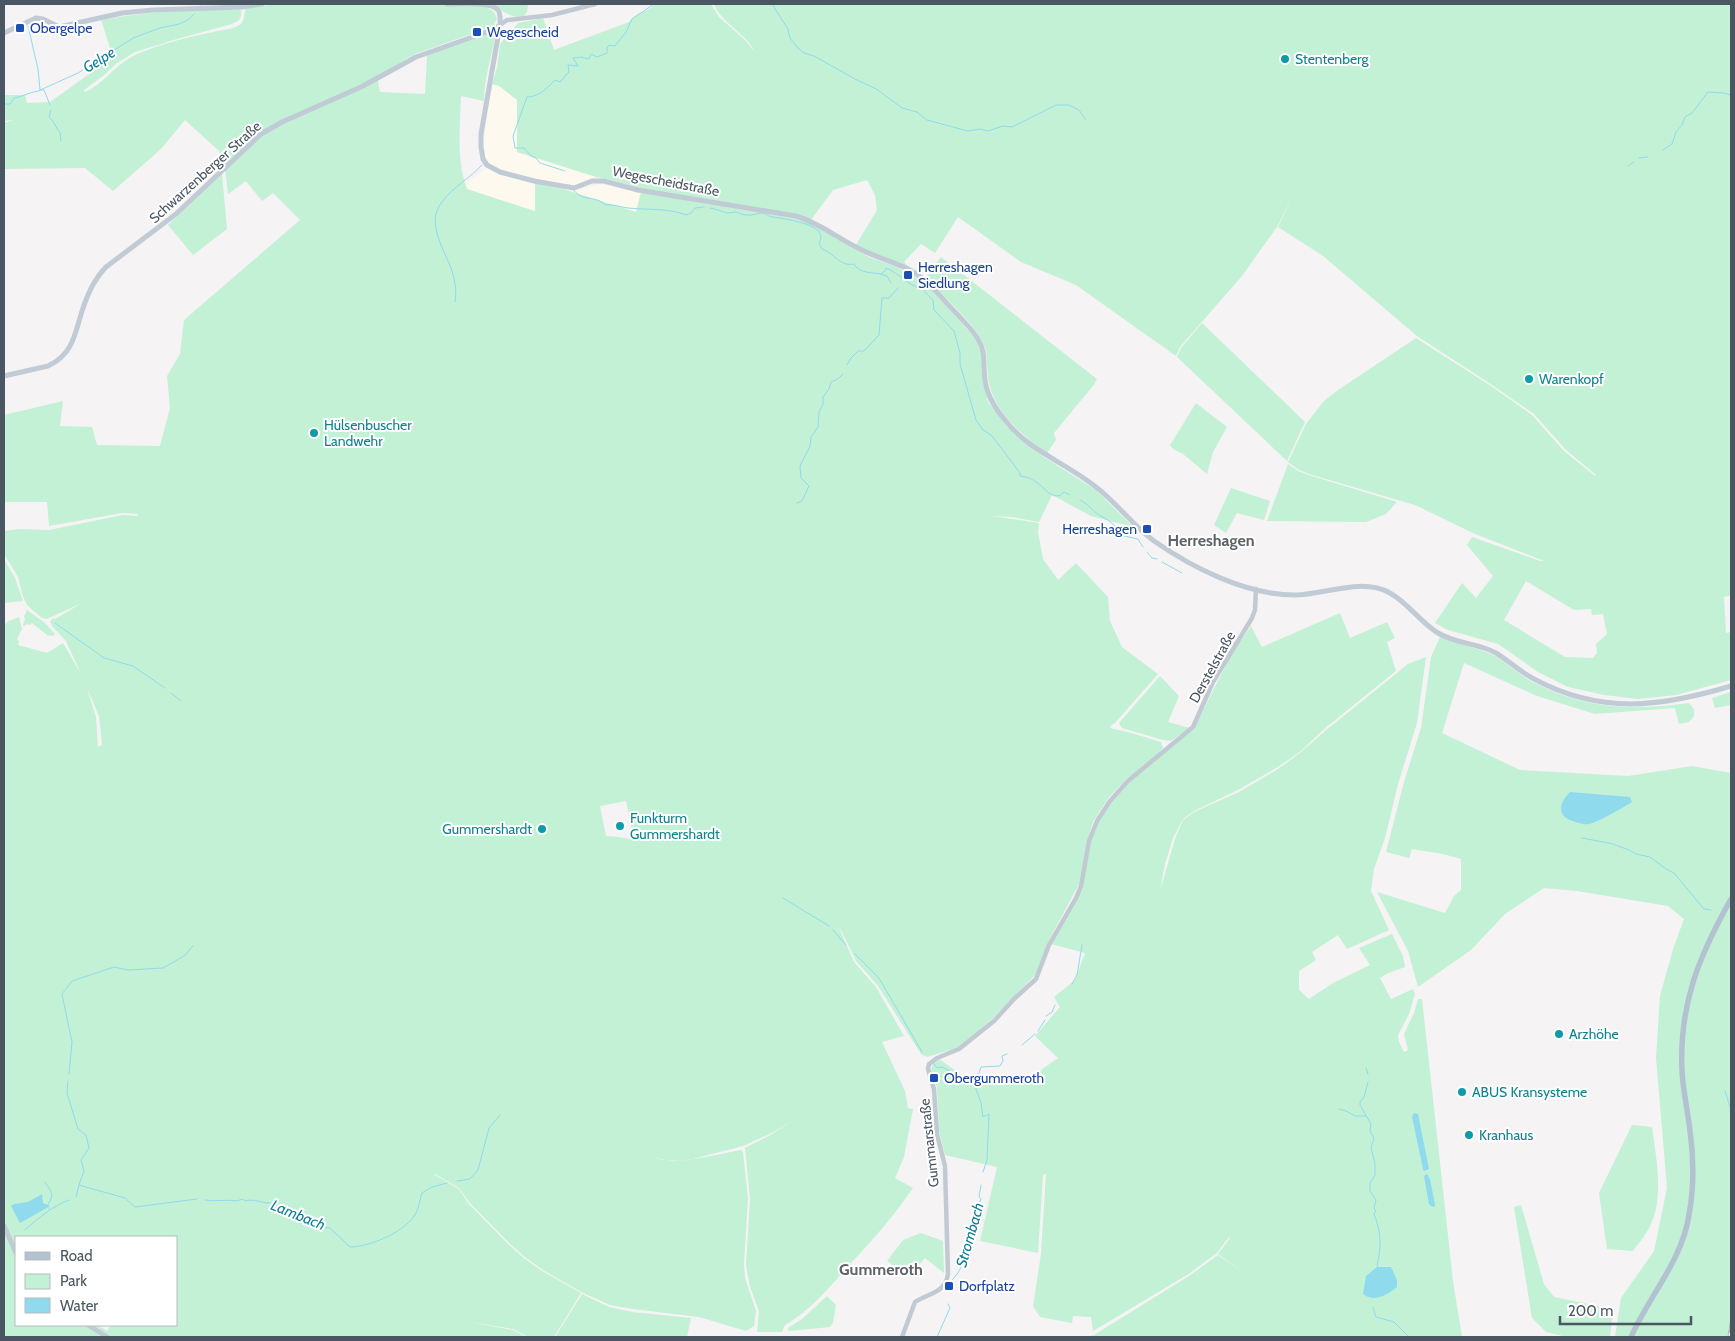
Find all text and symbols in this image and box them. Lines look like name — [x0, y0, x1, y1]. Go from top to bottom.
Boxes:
place label: Obergelpe — [30, 19, 92, 37]
marker: Obergelpe — [14, 22, 26, 34]
place label: Wegescheid — [487, 23, 559, 41]
marker: Wegescheid — [471, 26, 483, 38]
water label: Gelpe — [80, 43, 118, 77]
place label: Stentenberg — [1295, 50, 1369, 68]
marker: Stentenberg — [1279, 53, 1291, 65]
street label: Schwarzenberger Straße — [145, 117, 265, 227]
street label: Wegescheidstraße — [611, 162, 721, 200]
place label: Herreshagen Siedlung — [918, 258, 993, 292]
marker: Herreshagen Siedlung — [902, 269, 914, 281]
place label: Warenkopf — [1539, 370, 1604, 388]
marker: Warenkopf — [1523, 373, 1535, 385]
place label: Hülsenbuscher Landwehr — [324, 416, 412, 450]
marker: Hülsenbuscher Landwehr — [308, 427, 320, 439]
place label: Herreshagen — [1062, 520, 1137, 538]
marker: Herreshagen — [1141, 523, 1153, 535]
district label: Herreshagen — [1168, 531, 1254, 550]
street label: Derstelstraße — [1185, 628, 1239, 706]
place label: Funkturm Gummershardt — [630, 809, 720, 843]
place label: Gummershardt — [442, 820, 532, 838]
marker: Funkturm Gummershardt — [614, 820, 626, 832]
marker: Gummershardt — [536, 823, 548, 835]
place label: Arzhöhe — [1569, 1025, 1619, 1043]
marker: Arzhöhe — [1553, 1028, 1565, 1040]
place label: Obergummeroth — [944, 1069, 1044, 1087]
marker: Obergummeroth — [928, 1072, 940, 1084]
place label: ABUS Kransysteme — [1472, 1083, 1587, 1101]
marker: ABUS Kransysteme — [1456, 1086, 1468, 1098]
street label: Gummarstraße — [915, 1098, 943, 1188]
place label: Kranhaus — [1479, 1126, 1533, 1144]
marker: Kranhaus — [1463, 1129, 1475, 1141]
water label: Lambach — [268, 1196, 328, 1234]
water label: Strombach — [952, 1201, 988, 1269]
legend — [15, 1236, 178, 1326]
text: Road — [60, 1247, 93, 1265]
district label: Gummeroth — [839, 1260, 923, 1279]
text: Park — [60, 1272, 87, 1290]
place label: Dorfplatz — [959, 1277, 1015, 1295]
marker: Dorfplatz — [943, 1280, 955, 1292]
scale bar — [1560, 1294, 1691, 1326]
text: Water — [60, 1297, 98, 1315]
text: 200 m — [1568, 1302, 1613, 1320]

